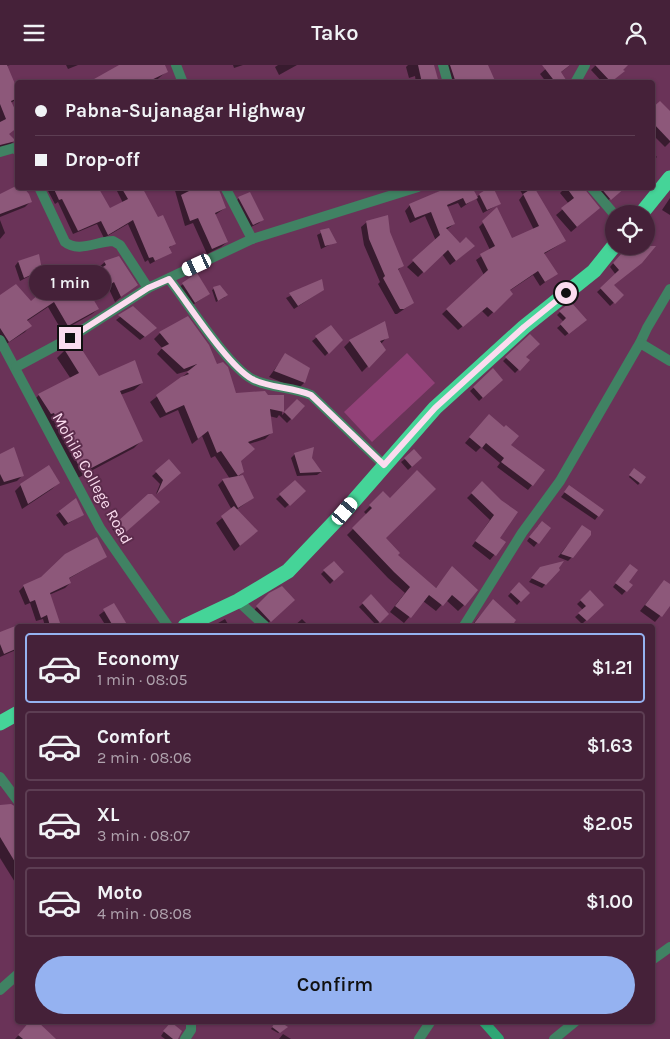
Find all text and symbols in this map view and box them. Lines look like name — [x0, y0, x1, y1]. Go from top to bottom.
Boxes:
icon: menu — [20, 19, 48, 47]
icon: person — [622, 19, 650, 47]
text: Tako — [311, 20, 359, 46]
text: Pabna-Sujanagar Highway — [65, 100, 305, 122]
text: Drop-off — [65, 149, 140, 171]
map controls — [605, 205, 655, 255]
button: locate — [605, 205, 655, 255]
car — [180, 252, 213, 278]
callout: 1 min — [29, 265, 111, 301]
text: 1 min — [50, 273, 90, 292]
route start — [555, 282, 577, 304]
route end — [59, 327, 81, 349]
street label: Mohila College Road — [49, 409, 137, 547]
car — [329, 495, 360, 527]
icon: car — [37, 646, 82, 691]
text: Economy — [97, 648, 179, 670]
text: $1.21 — [592, 657, 633, 679]
text: 1 min · 08:05 — [97, 670, 187, 689]
icon: car — [37, 724, 82, 769]
text: Comfort — [97, 726, 171, 748]
text: $1.63 — [587, 735, 633, 757]
text: 2 min · 08:06 — [97, 748, 192, 767]
icon: car — [37, 802, 82, 847]
text: XL — [97, 804, 119, 826]
text: $2.05 — [582, 813, 633, 835]
text: 3 min · 08:07 — [97, 826, 190, 845]
icon: car — [37, 880, 82, 925]
text: Moto — [97, 882, 143, 904]
text: $1.00 — [586, 891, 633, 913]
text: 4 min · 08:08 — [97, 904, 192, 923]
button: Confirm — [35, 956, 635, 1014]

